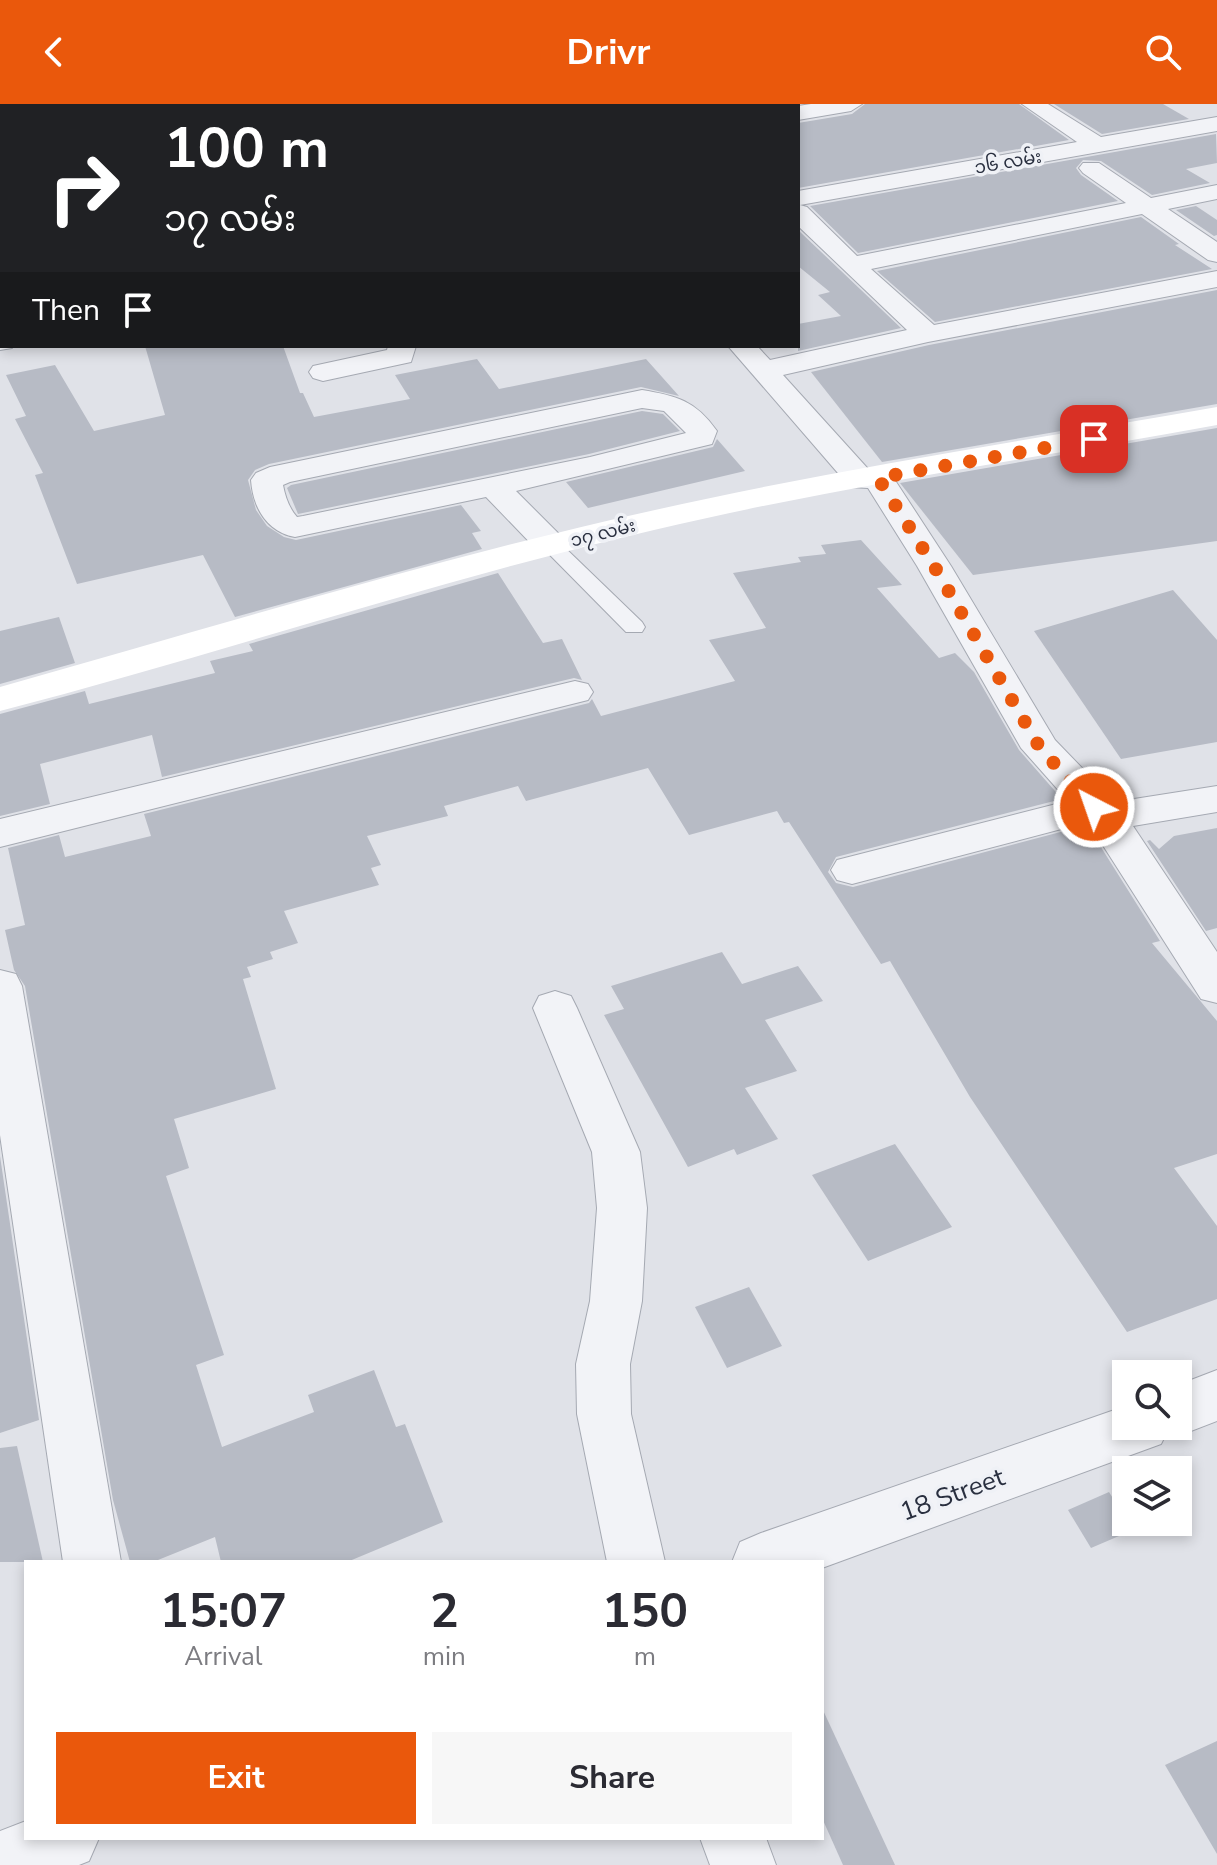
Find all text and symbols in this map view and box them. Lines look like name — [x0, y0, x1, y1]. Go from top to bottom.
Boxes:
text: Drivr — [567, 28, 650, 77]
icon: back — [32, 30, 76, 74]
icon: search — [1141, 30, 1185, 74]
text: 100 m — [164, 110, 329, 187]
icon: right — [32, 136, 136, 240]
street label: ၁၆ လမ်း — [973, 143, 1043, 180]
text: ၁၇ လမ်း — [164, 195, 296, 244]
icon: arrive — [116, 288, 160, 332]
text: Then — [32, 290, 100, 331]
pin — [1060, 405, 1128, 473]
icon: arrive — [1072, 417, 1116, 461]
street label: ၁၇ လမ်း — [568, 512, 639, 556]
position arrow — [1052, 765, 1136, 849]
map controls — [1112, 1360, 1192, 1536]
button: search — [1112, 1360, 1192, 1440]
button: layers — [1112, 1456, 1192, 1536]
street label: 18 Street — [895, 1459, 1010, 1530]
text: 15:07 — [160, 1578, 287, 1644]
text: 2 — [430, 1578, 459, 1644]
text: 150 — [602, 1578, 688, 1644]
text: Arrival — [184, 1639, 263, 1674]
text: min — [423, 1639, 466, 1674]
text: m — [634, 1639, 656, 1674]
button: Exit — [56, 1732, 416, 1824]
button: Share — [432, 1732, 792, 1824]

